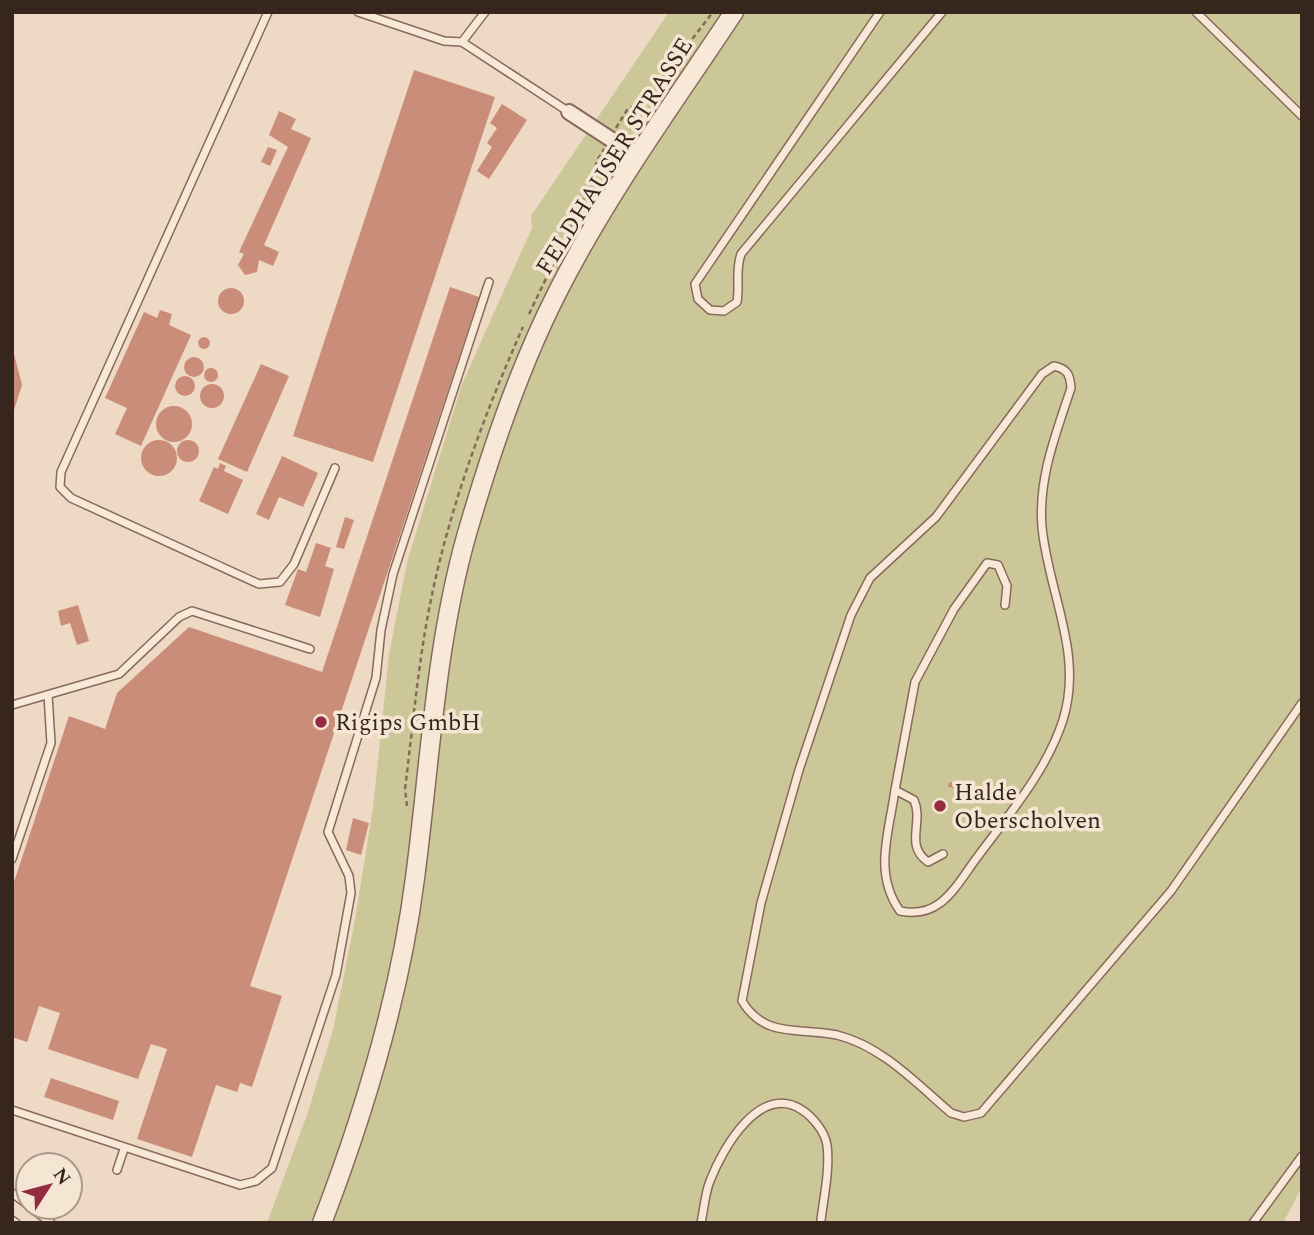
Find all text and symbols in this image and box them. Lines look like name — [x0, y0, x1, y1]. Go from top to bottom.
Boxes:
street label: FELDHAUSER STRASSE — [527, 31, 703, 282]
place label: Rigips GmbH — [335, 705, 481, 741]
marker: Rigips GmbH — [313, 714, 329, 730]
place label: Halde Oberscholven — [954, 775, 1101, 839]
marker: Halde Oberscholven — [932, 798, 948, 814]
north arrow — [14, 1151, 84, 1221]
text: N — [45, 1162, 78, 1192]

